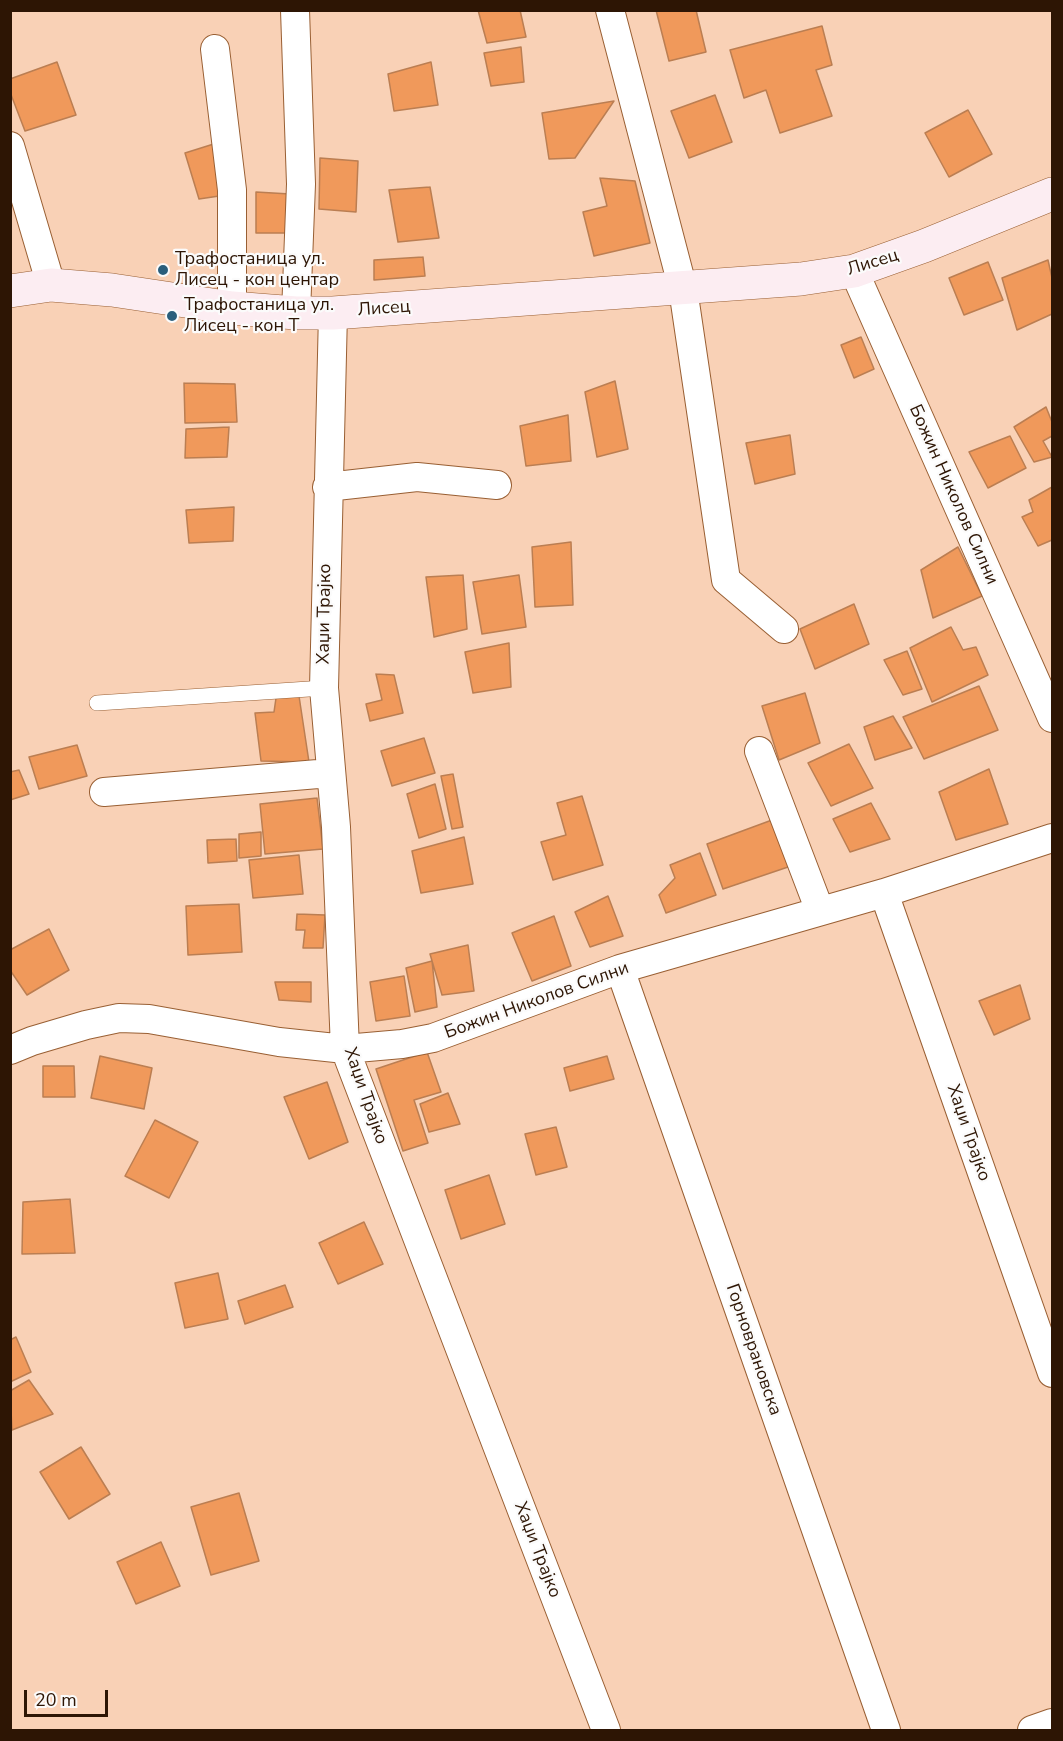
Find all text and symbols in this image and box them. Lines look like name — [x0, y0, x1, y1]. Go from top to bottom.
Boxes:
street label: Лисец — [845, 245, 901, 281]
place label: Трафостаница ул. Лисец - кон центар — [175, 249, 339, 292]
marker: Трафостаница ул. Лисец - кон центар — [156, 263, 170, 277]
place label: Трафостаница ул. Лисец - кон Т — [184, 295, 334, 338]
street label: Лисец — [357, 296, 411, 322]
marker: Трафостаница ул. Лисец - кон Т — [165, 309, 179, 323]
street label: Божин Николов Силни — [904, 402, 1002, 588]
street label: Хаџи Трајко — [313, 563, 337, 665]
street label: Божин Николов Силни — [442, 958, 632, 1044]
street label: Хаџи Трајко — [338, 1045, 392, 1147]
street label: Хаџи Трајко — [941, 1082, 995, 1184]
street label: Горноврановска — [720, 1281, 786, 1419]
street label: Хаџи Трајко — [509, 1499, 565, 1601]
scale bar — [27, 1678, 111, 1716]
text: 20 m — [35, 1688, 77, 1712]

